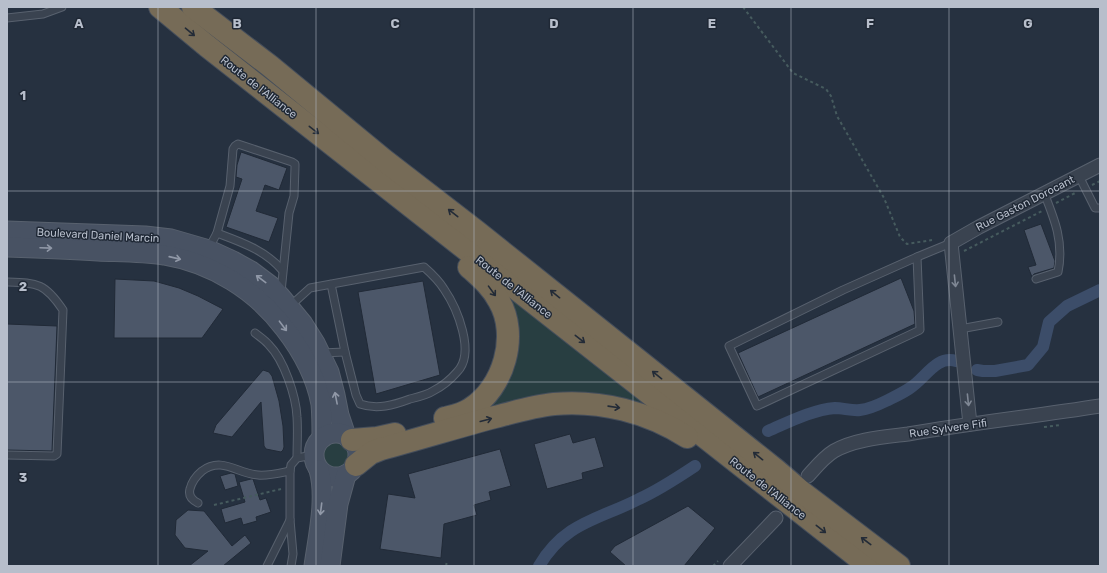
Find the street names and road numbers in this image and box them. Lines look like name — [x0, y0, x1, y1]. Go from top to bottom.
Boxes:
street label: Route de l'Alliance — [218, 54, 299, 121]
street label: Rue Gaston Dorocant — [974, 173, 1077, 234]
street label: Boulevard Daniel Marcin — [36, 226, 160, 245]
street label: Route de l'Alliance — [473, 254, 554, 321]
street label: Rue Sylvere Fifi — [908, 417, 988, 440]
street label: Route de l'Alliance — [727, 455, 808, 522]

